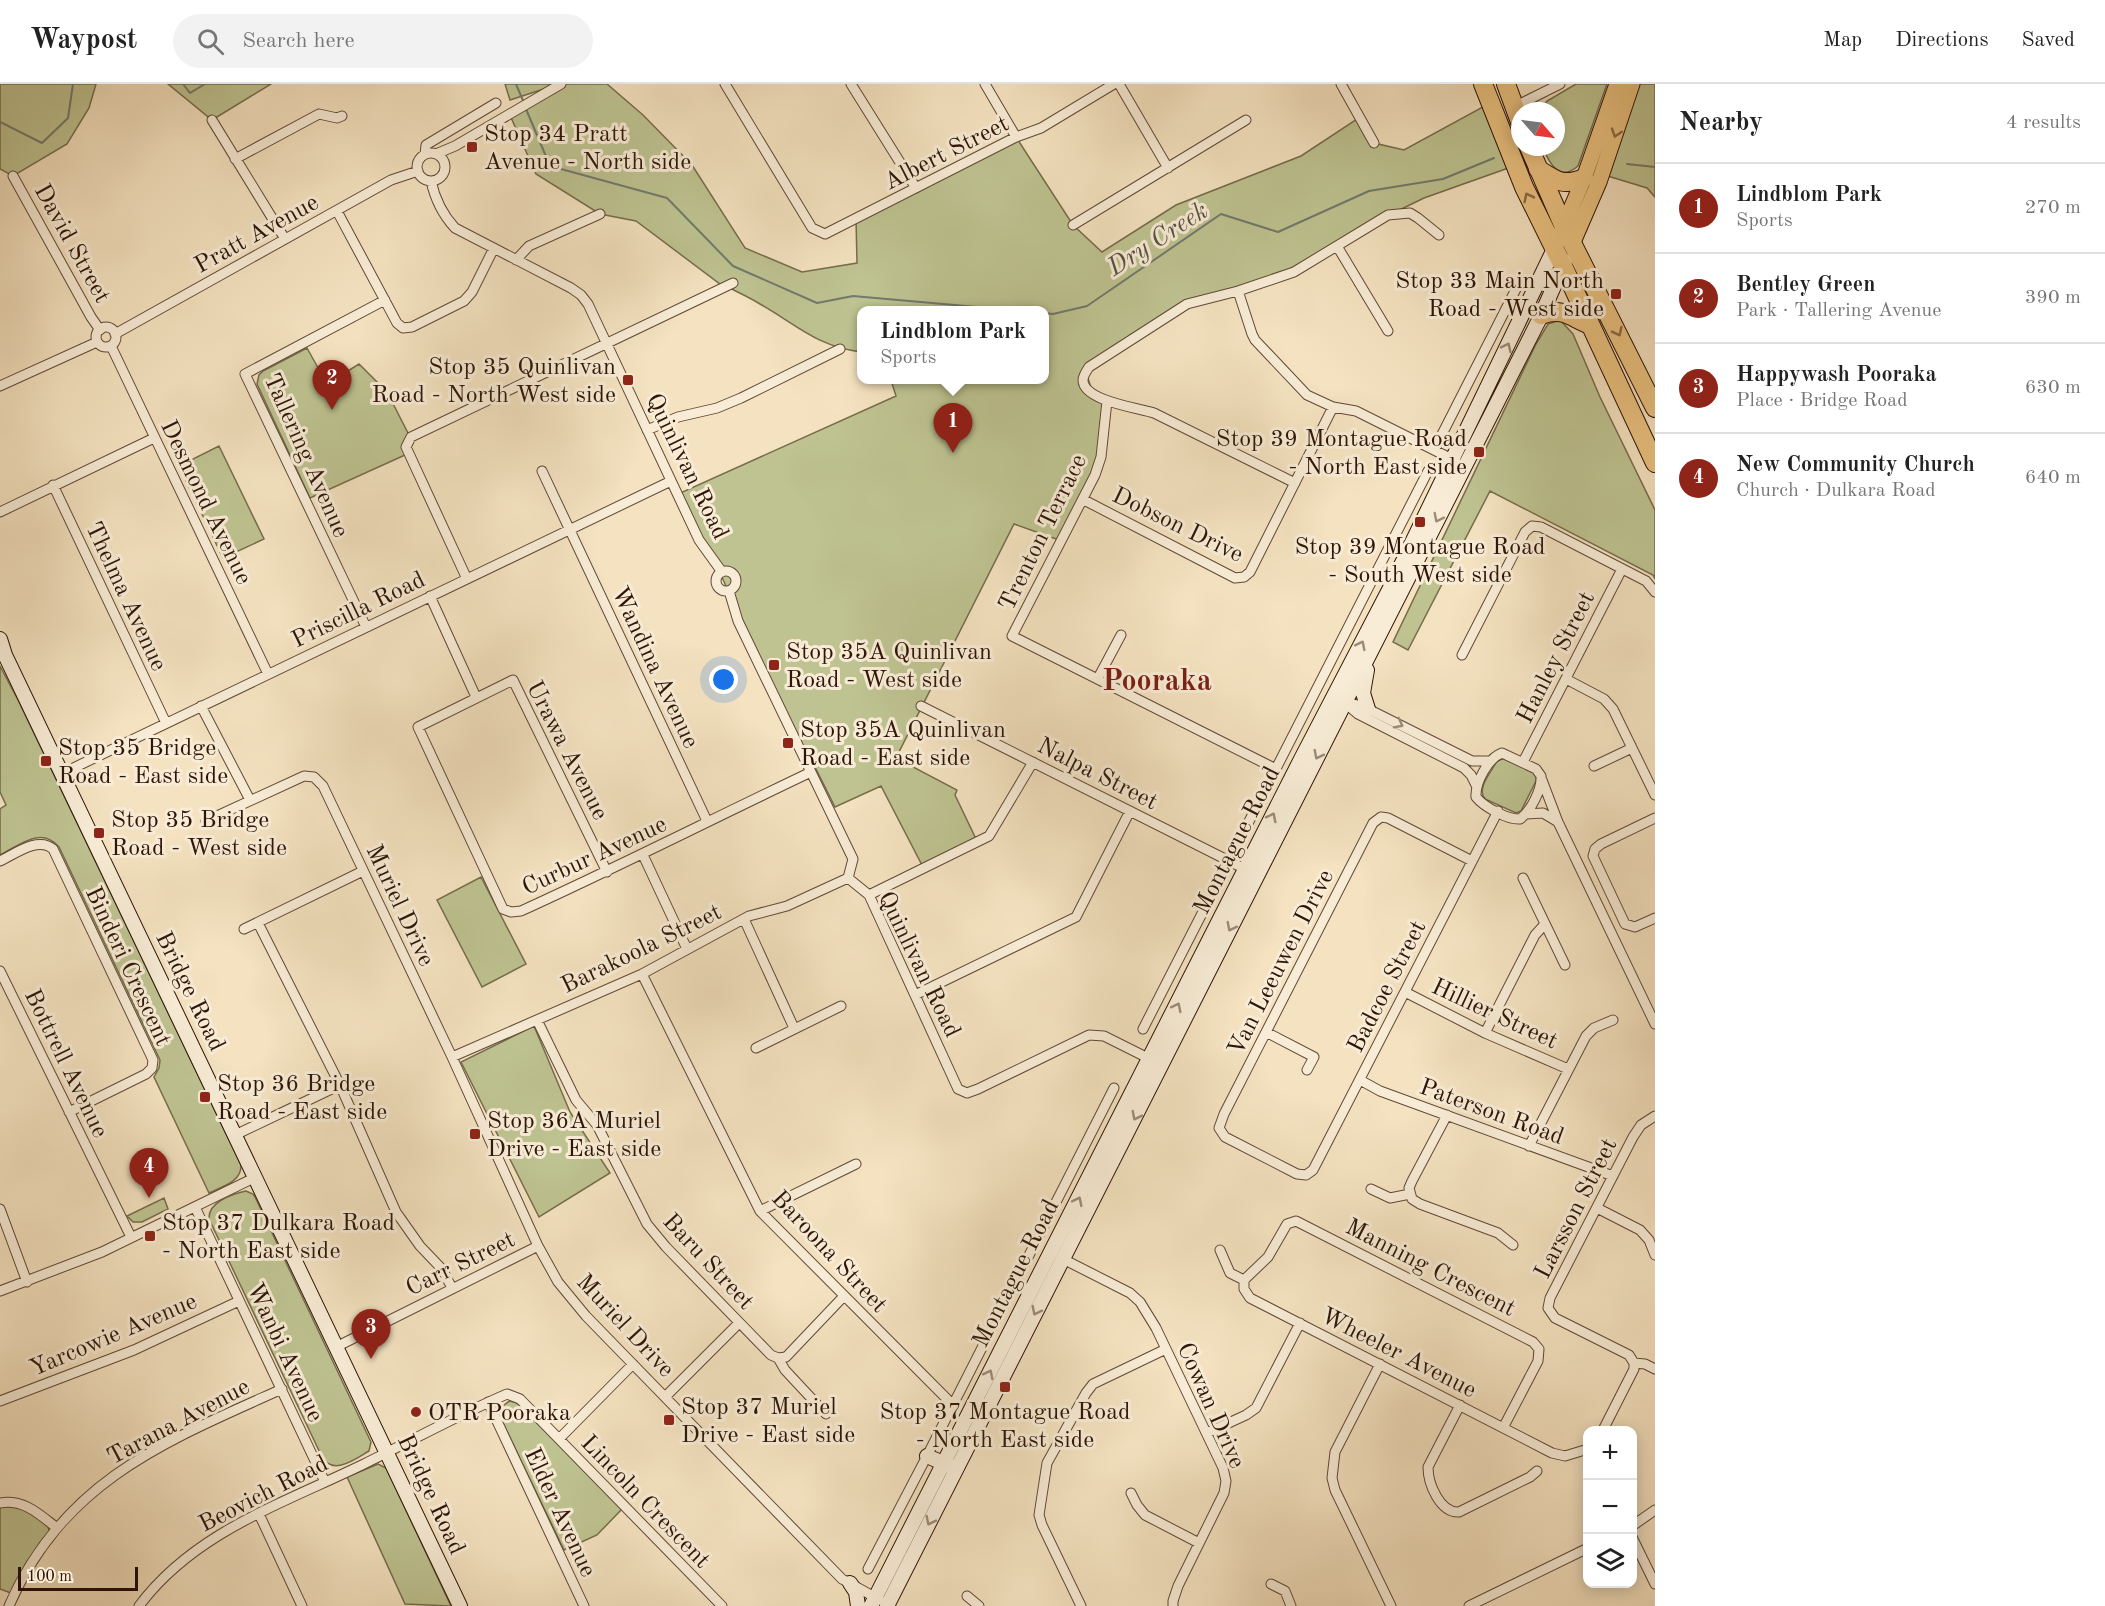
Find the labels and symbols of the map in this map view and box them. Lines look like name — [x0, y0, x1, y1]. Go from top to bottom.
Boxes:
north arrow — [1511, 102, 1565, 156]
street label: Albert Street — [881, 112, 1013, 196]
place label: Stop 34 Pratt Avenue - North side — [484, 123, 691, 175]
one-way arrow — [1611, 127, 1623, 138]
marker: Stop 34 Pratt Avenue - North side — [465, 140, 479, 154]
street label: David Street — [29, 180, 114, 307]
street label: Pratt Avenue — [191, 191, 323, 279]
one-way arrow — [1524, 192, 1535, 203]
water label: Dry Creek — [1102, 198, 1213, 282]
place label: Stop 33 Main North Road - West side — [1395, 270, 1604, 322]
marker: Stop 33 Main North Road - West side — [1609, 287, 1623, 301]
one-way arrow — [1610, 326, 1622, 337]
one-way arrow — [1500, 342, 1512, 353]
place label: Stop 35 Quinlivan Road - North West side — [371, 356, 616, 408]
pin: 2 — [312, 360, 352, 410]
street label: Tallering Avenue — [258, 370, 352, 542]
marker: Stop 35 Quinlivan Road - North West side — [621, 373, 635, 387]
street label: Quinlivan Road — [641, 390, 732, 544]
pin: 1 — [934, 404, 972, 453]
street label: Desmond Avenue — [155, 417, 255, 589]
place label: Stop 39 Montague Road - North East side — [1216, 428, 1467, 480]
marker: Stop 39 Montague Road - North East side — [1472, 445, 1486, 459]
street label: Trenton Terrace — [996, 451, 1092, 615]
street label: Dobson Drive — [1108, 484, 1246, 568]
one-way arrow — [1434, 512, 1446, 523]
marker: Stop 39 Montague Road - South West side — [1413, 515, 1427, 529]
street label: Thelma Avenue — [80, 519, 170, 675]
place label: Stop 39 Montague Road - South West side — [1294, 536, 1546, 588]
street label: Priscilla Road — [288, 568, 429, 653]
street label: Wandina Avenue — [606, 583, 702, 752]
street label: Hanley Street — [1513, 588, 1600, 728]
place label: Stop 35A Quinlivan Road - West side — [786, 641, 992, 693]
one-way arrow — [1354, 641, 1365, 652]
marker: Stop 35A Quinlivan Road - West side — [767, 658, 781, 672]
your location — [709, 665, 738, 694]
district label: Pooraka — [1102, 667, 1212, 697]
street label: Urawa Avenue — [521, 678, 612, 824]
one-way arrow — [1392, 717, 1403, 728]
place label: Stop 35A Quinlivan Road - East side — [800, 719, 1006, 771]
street label: Nalpa Street — [1033, 734, 1161, 815]
marker: Stop 35A Quinlivan Road - East side — [781, 736, 795, 750]
place label: Stop 35 Bridge Road - East side — [58, 737, 228, 789]
one-way arrow — [1314, 749, 1326, 760]
marker: Stop 35 Bridge Road - East side — [39, 754, 53, 768]
street label: Montague Road — [1190, 763, 1285, 919]
place label: Stop 35 Bridge Road - West side — [111, 809, 287, 861]
one-way arrow — [1265, 812, 1277, 823]
street label: Curbur Avenue — [519, 813, 671, 901]
marker: Stop 35 Bridge Road - West side — [92, 826, 106, 840]
street label: Muriel Drive — [361, 841, 438, 970]
street label: Van Leeuwen Drive — [1225, 866, 1339, 1060]
street label: Binderi Crescent — [80, 883, 175, 1050]
street label: Quinlivan Road — [873, 888, 964, 1042]
street label: Barakoola Street — [558, 901, 726, 999]
street label: Badcoe Street — [1344, 917, 1431, 1057]
one-way arrow — [1227, 921, 1239, 932]
street label: Bridge Road — [150, 928, 228, 1055]
street label: Hillier Street — [1427, 975, 1561, 1054]
street label: Bottrell Avenue — [19, 986, 112, 1142]
one-way arrow — [1169, 1002, 1181, 1013]
place label: Stop 36 Bridge Road - East side — [217, 1073, 387, 1125]
street label: Paterson Road — [1416, 1076, 1567, 1150]
marker: Stop 36 Bridge Road - East side — [198, 1090, 212, 1104]
place label: Stop 36A Muriel Drive - East side — [487, 1110, 661, 1162]
one-way arrow — [1131, 1110, 1143, 1121]
marker: Stop 36A Muriel Drive - East side — [468, 1127, 482, 1141]
street label: Larsson Street — [1531, 1135, 1622, 1283]
pin: 4 — [130, 1148, 168, 1198]
street label: Baroona Street — [766, 1187, 891, 1318]
street label: Montague Road — [969, 1196, 1064, 1352]
one-way arrow — [1070, 1196, 1082, 1207]
street label: Baru Street — [657, 1210, 758, 1315]
place label: Stop 37 Dulkara Road - North East side — [162, 1212, 395, 1264]
street label: Manning Crescent — [1341, 1216, 1519, 1322]
street label: Carr Street — [403, 1228, 519, 1301]
marker: Stop 37 Dulkara Road - North East side — [143, 1229, 157, 1243]
street label: Muriel Drive — [571, 1270, 678, 1383]
street label: Wanbi Avenue — [242, 1280, 327, 1426]
street label: Yarcowie Avenue — [27, 1290, 201, 1382]
street label: Wheeler Avenue — [1316, 1304, 1480, 1403]
one-way arrow — [1032, 1305, 1044, 1316]
pin: 3 — [352, 1310, 391, 1359]
street label: Cowan Drive — [1172, 1339, 1249, 1472]
one-way arrow — [982, 1370, 994, 1381]
street label: Tarana Avenue — [104, 1375, 254, 1470]
marker: Stop 37 Montague Road - North East side — [998, 1380, 1012, 1394]
place label: Stop 37 Muriel Drive - East side — [681, 1396, 855, 1448]
place label: Stop 37 Montague Road - North East side — [879, 1401, 1131, 1453]
place label: OTR Pooraka — [428, 1402, 571, 1426]
marker: OTR Pooraka — [409, 1405, 423, 1419]
marker: Stop 37 Muriel Drive - East side — [662, 1413, 676, 1427]
street label: Bridge Road — [392, 1431, 468, 1559]
street label: Lincoln Crescent — [575, 1431, 714, 1573]
street label: Elder Avenue — [519, 1445, 600, 1581]
street label: Beovich Road — [195, 1452, 332, 1538]
one-way arrow — [925, 1515, 937, 1526]
scale bar — [18, 1564, 138, 1592]

